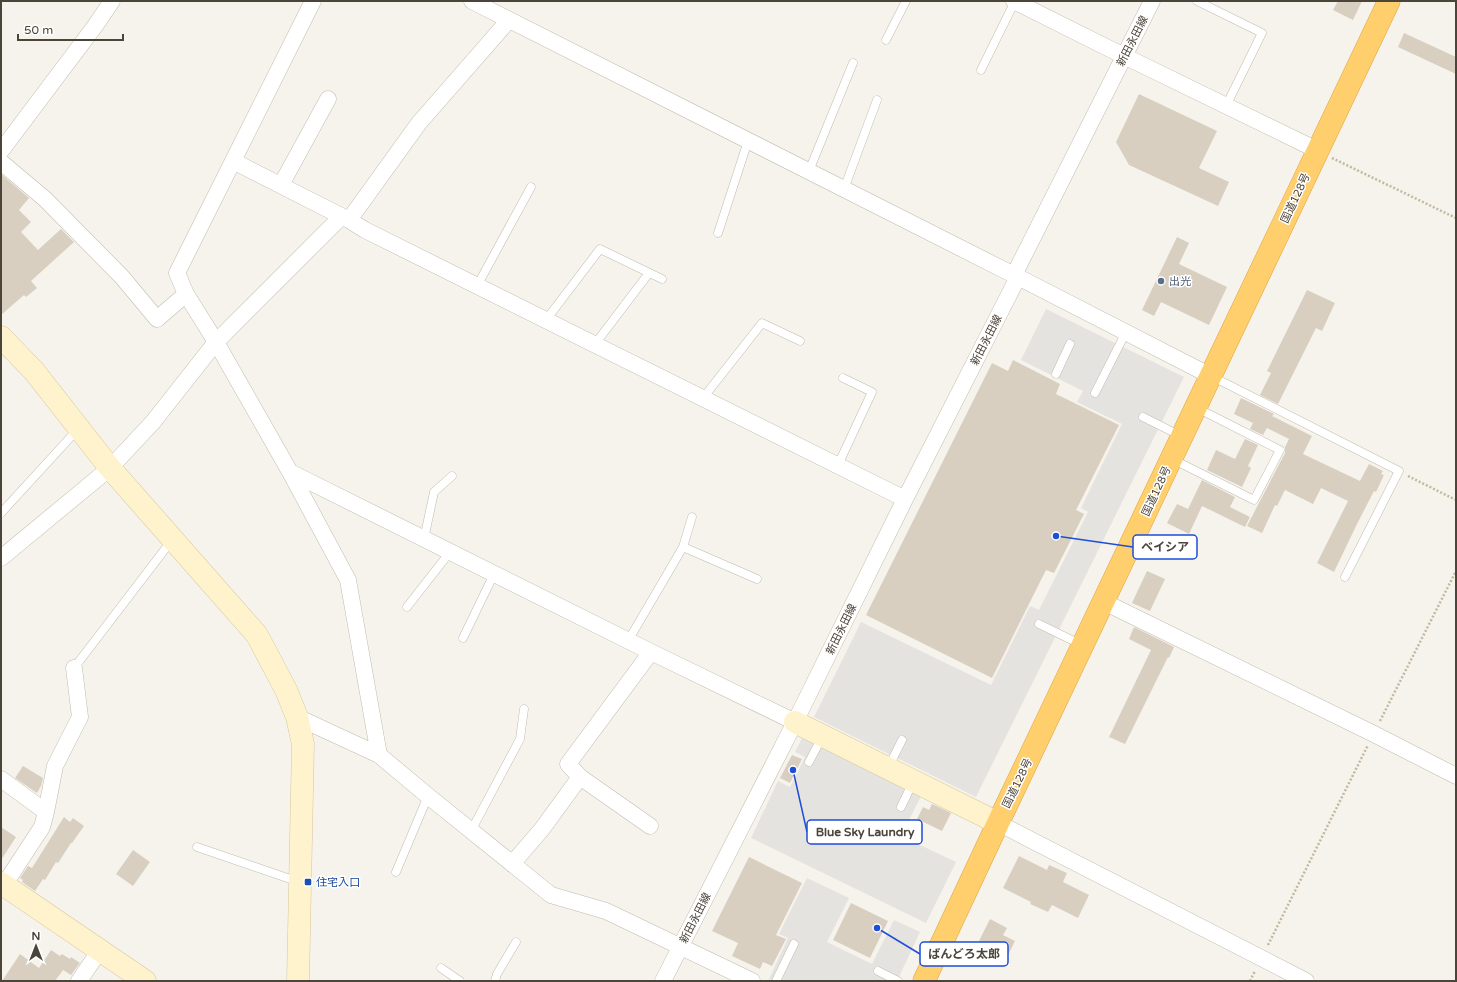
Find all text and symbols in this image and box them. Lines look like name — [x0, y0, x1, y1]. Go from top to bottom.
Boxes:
street label: 新田永田線 — [1114, 14, 1151, 69]
scale bar — [18, 16, 123, 42]
text: 50 m — [24, 23, 53, 37]
street label: 国道128号 — [1278, 171, 1313, 225]
place label: 出光 — [1169, 275, 1191, 288]
marker: 出光 — [1156, 276, 1166, 286]
street label: 新田永田線 — [968, 313, 1005, 368]
street label: 国道128号 — [1139, 464, 1174, 518]
callout: ベイシア — [1133, 535, 1197, 559]
text: ベイシア — [1141, 540, 1189, 554]
street label: 新田永田線 — [824, 602, 859, 657]
street label: 国道128号 — [1000, 756, 1035, 810]
callout: Blue Sky Laundry — [807, 820, 922, 844]
text: Blue Sky Laundry — [816, 825, 915, 840]
place label: 住宅入口 — [316, 876, 360, 889]
marker: 住宅入口 — [303, 877, 313, 887]
street label: 新田永田線 — [677, 891, 714, 946]
north arrow — [16, 926, 56, 966]
text: N — [32, 930, 40, 943]
callout: ばんどろ太郎 — [920, 942, 1008, 966]
text: ばんどろ太郎 — [928, 947, 1000, 961]

